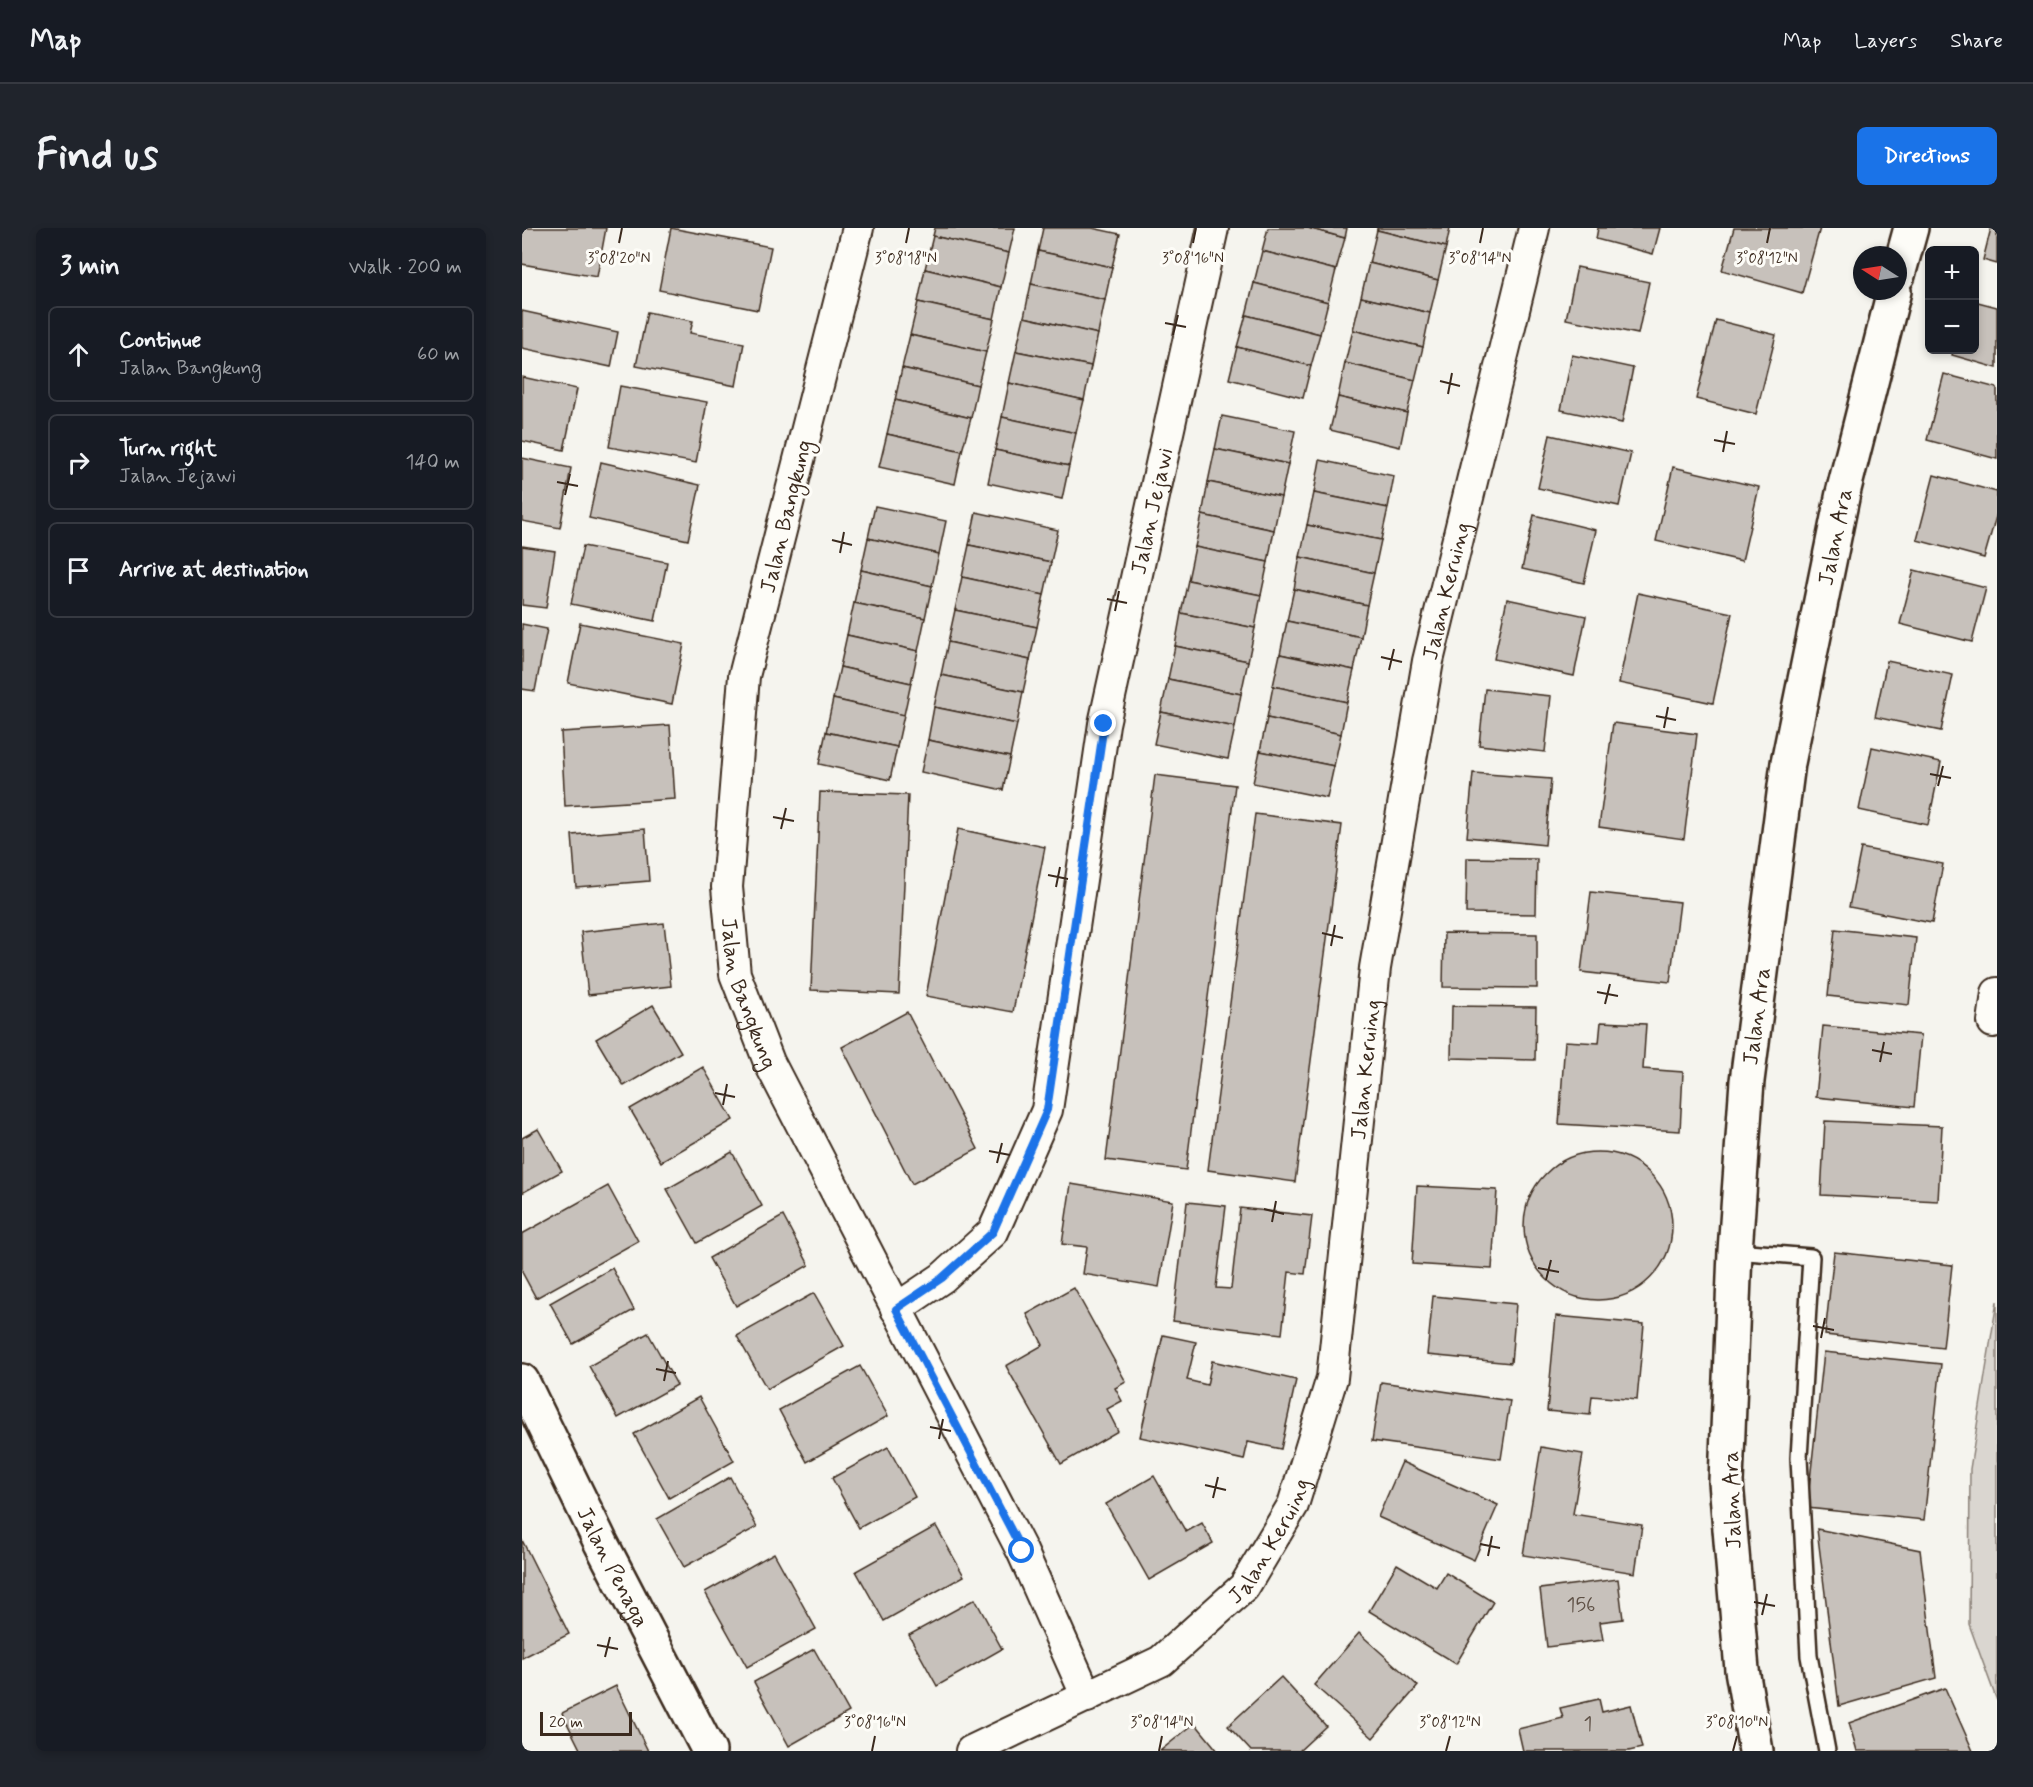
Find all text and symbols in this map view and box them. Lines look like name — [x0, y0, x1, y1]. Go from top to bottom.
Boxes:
text: Map — [30, 23, 81, 60]
text: Map — [1783, 27, 1821, 55]
text: Layers — [1854, 27, 1917, 55]
text: Share — [1950, 27, 2003, 55]
button: Directions — [1857, 127, 1997, 185]
text: Find us — [36, 129, 158, 184]
north arrow — [1853, 246, 1907, 300]
map controls — [1925, 246, 1979, 354]
button: + — [1925, 246, 1979, 300]
text: 3°08'20"N — [587, 249, 651, 269]
text: 3°08'18"N — [875, 249, 937, 269]
text: 3°08'16"N — [1162, 249, 1224, 269]
text: 3°08'14"N — [1449, 249, 1511, 269]
text: 3°08'12"N — [1736, 249, 1798, 269]
text: 3 min — [60, 250, 120, 284]
text: Walk · 200 m — [349, 254, 462, 281]
button: − — [1925, 300, 1979, 354]
text: Continue — [119, 327, 201, 355]
icon: ahead — [62, 338, 95, 371]
text: 60 m — [417, 341, 460, 368]
text: Jalan Bangkung — [119, 355, 262, 382]
text: Turn right — [119, 435, 217, 463]
street label: Jalan Bangkung — [754, 437, 822, 597]
street label: Jalan Jejawi — [1125, 445, 1180, 577]
icon: right — [62, 446, 95, 479]
text: 140 m — [406, 449, 460, 476]
text: Jalan Jejawi — [119, 463, 236, 490]
street label: Jalan Ara — [1813, 486, 1860, 588]
street label: Jalan Keruing — [1417, 519, 1478, 663]
icon: arrive — [62, 554, 95, 587]
text: Arrive at destination — [119, 556, 309, 584]
route end — [1090, 710, 1116, 736]
street label: Jalan Bangkung — [714, 916, 782, 1076]
street label: Jalan Ara — [1737, 966, 1778, 1067]
street label: Jalan Keruing — [1345, 998, 1389, 1141]
street label: Jalan Ara — [1717, 1450, 1749, 1549]
street label: Jalan Keruing — [1223, 1475, 1317, 1611]
street label: Jalan Penaga — [569, 1503, 654, 1633]
route start — [1008, 1537, 1034, 1563]
house number: 156 — [1566, 1592, 1596, 1619]
scale bar — [540, 1709, 632, 1736]
house number: 1 — [1584, 1711, 1592, 1738]
text: 20 m — [549, 1712, 583, 1733]
text: 3°08'16"N — [844, 1713, 906, 1733]
text: 3°08'14"N — [1131, 1713, 1193, 1733]
text: 3°08'12"N — [1419, 1713, 1481, 1733]
text: 3°08'10"N — [1706, 1713, 1768, 1733]

